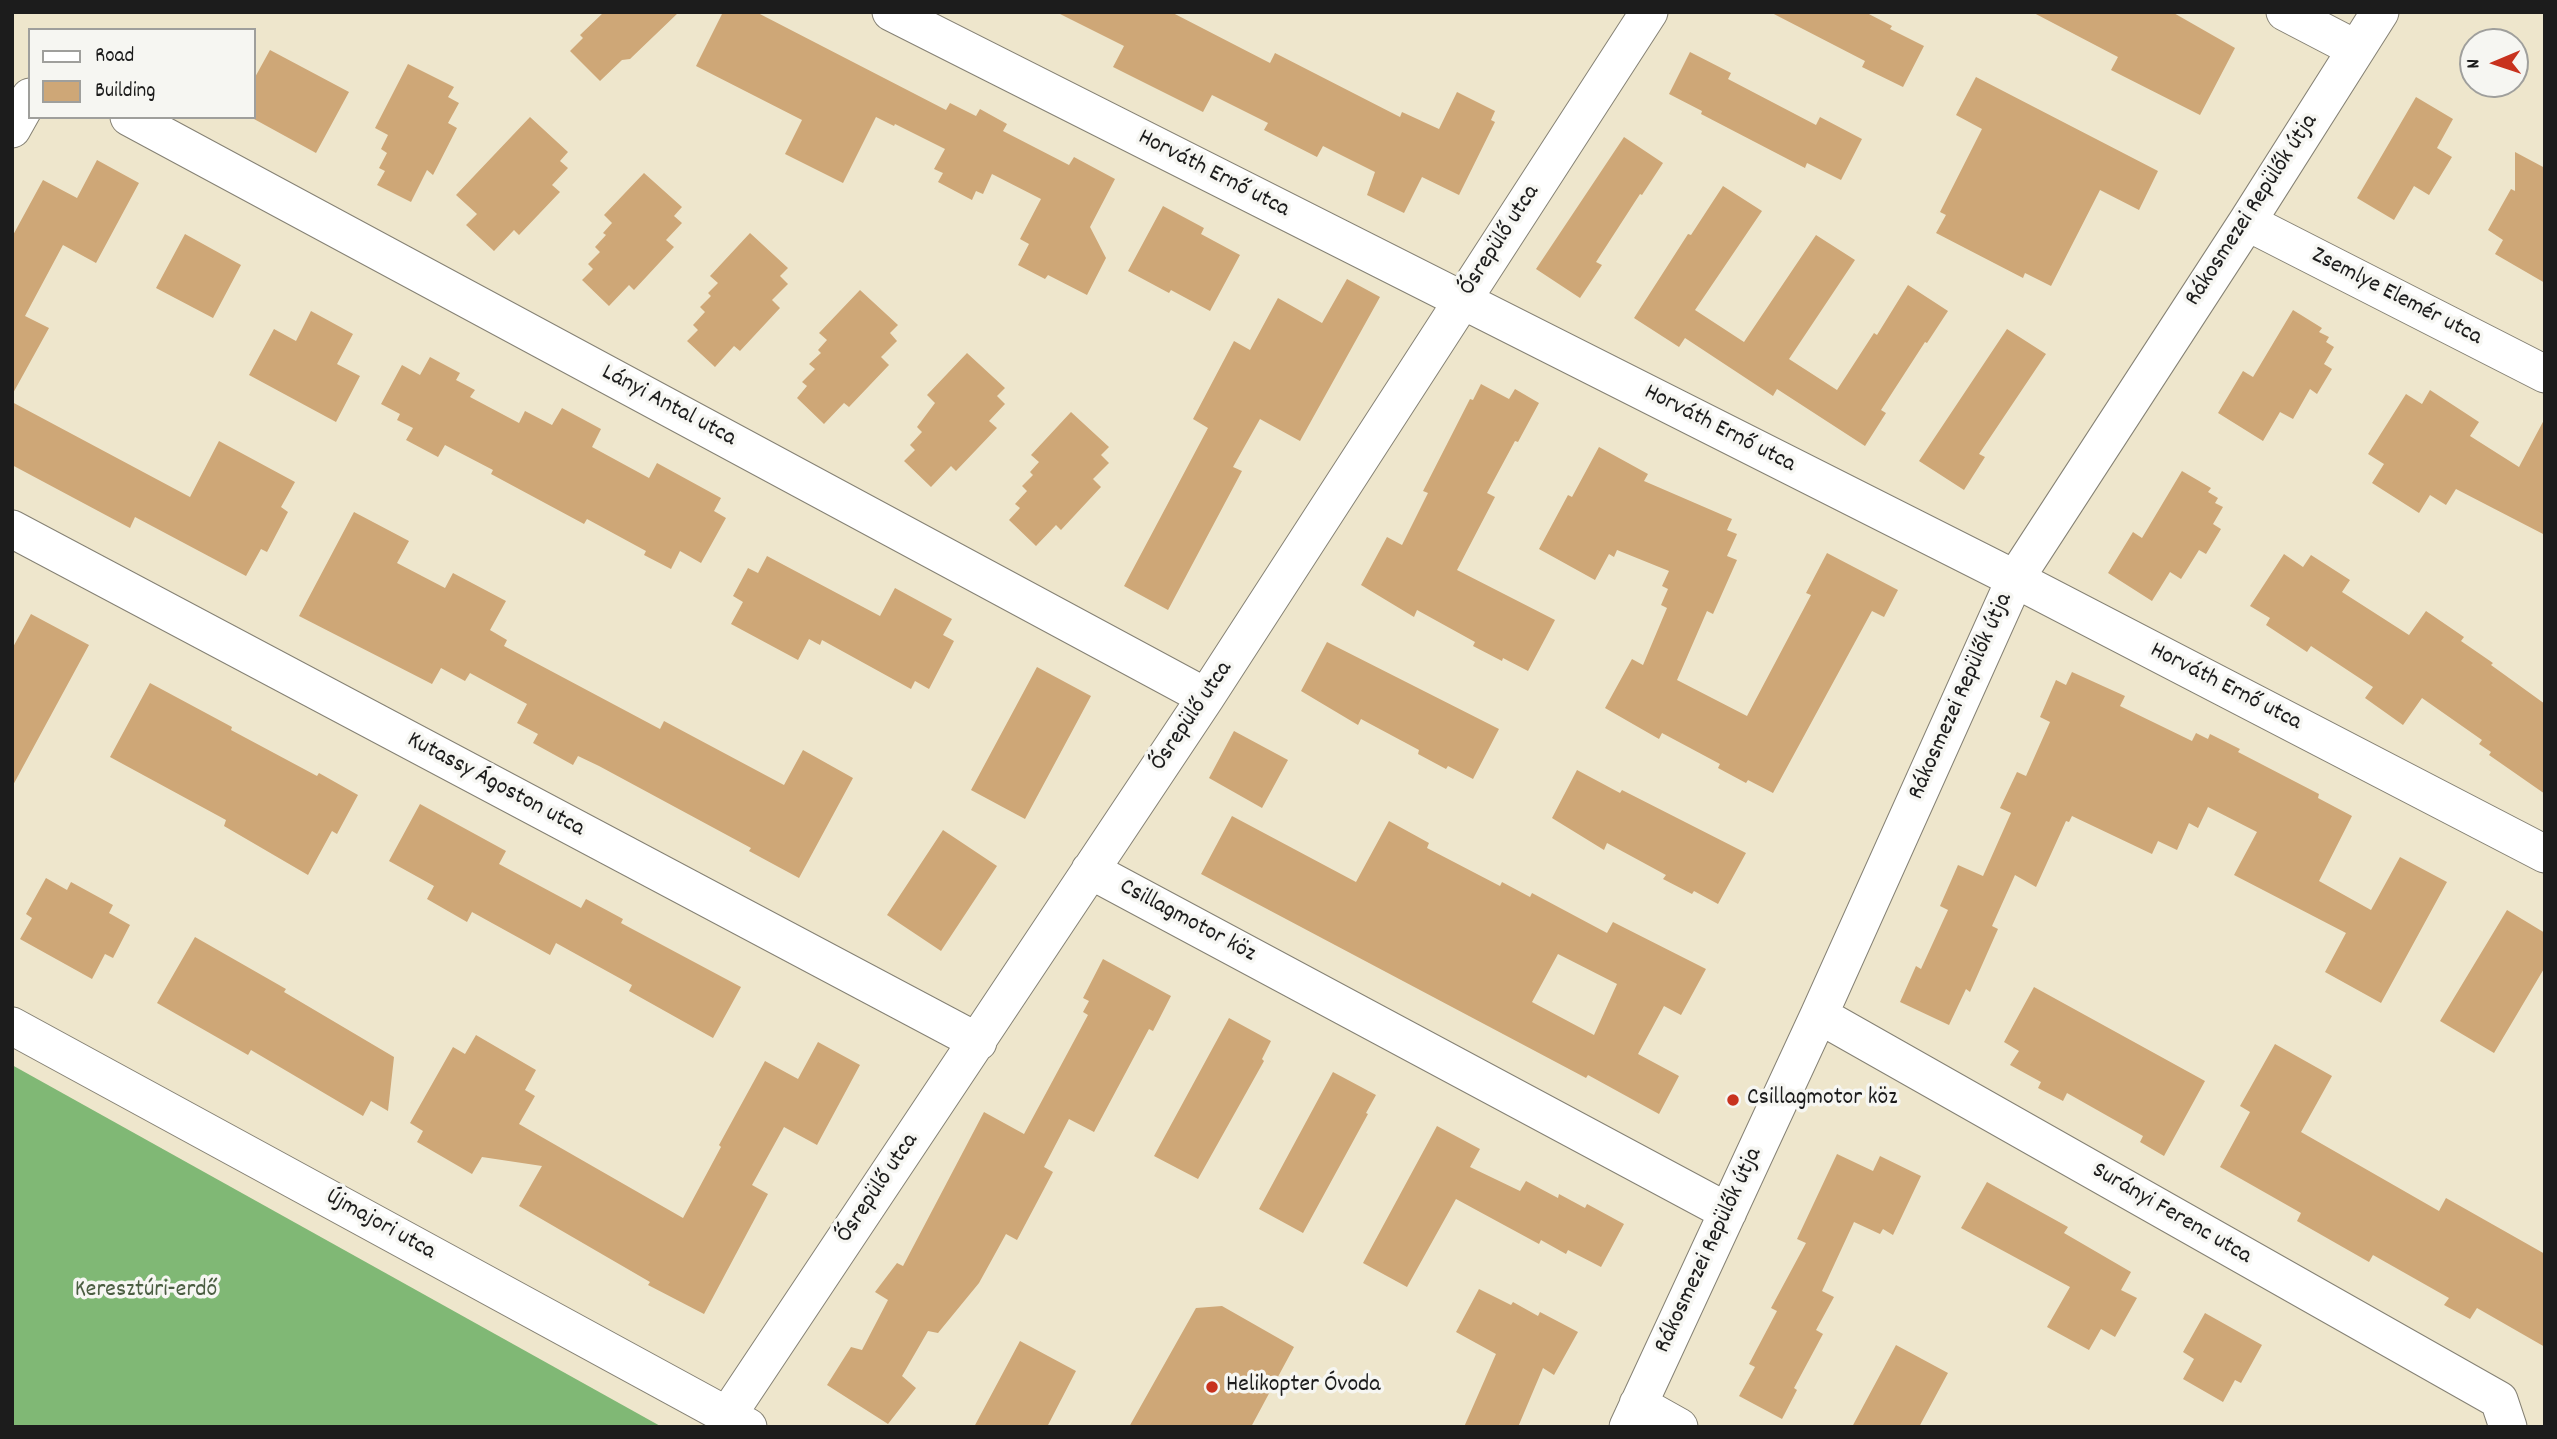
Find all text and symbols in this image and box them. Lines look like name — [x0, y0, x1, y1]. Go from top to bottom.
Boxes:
legend — [28, 28, 256, 119]
north arrow — [2459, 28, 2529, 98]
text: Road — [95, 42, 134, 72]
text: N — [2461, 59, 2488, 69]
text: Building — [95, 77, 155, 107]
street label: Rákosmezei Repülők útja — [2180, 110, 2326, 312]
street label: Horváth Ernő utca — [1132, 124, 1294, 226]
street label: Ősrepülő utca — [1455, 180, 1547, 302]
street label: Zsemlye Elemér utca — [2306, 243, 2486, 353]
street label: Lányi Antal utca — [596, 360, 740, 454]
street label: Horváth Ernő utca — [1638, 379, 1800, 481]
street label: Rákosmezei Repülők útja — [1903, 589, 2021, 805]
street label: Horváth Ernő utca — [2144, 637, 2306, 739]
street label: Ősrepülő utca — [1146, 657, 1240, 777]
street label: Kutassy Ágoston utca — [401, 727, 589, 845]
street label: Csillagmotor köz — [1114, 874, 1260, 970]
place label: Csillagmotor köz — [1747, 1086, 1897, 1114]
marker: Csillagmotor köz — [1725, 1092, 1741, 1108]
street label: Ősrepülő utca — [832, 1129, 926, 1249]
street label: Rákosmezei Repülők útja — [1650, 1144, 1770, 1358]
street label: Surányi Ferenc utca — [2086, 1158, 2256, 1272]
street label: Újmajori utca — [320, 1184, 440, 1268]
park label: Keresztúri-erdő — [75, 1278, 217, 1306]
place label: Helikopter Óvoda — [1226, 1373, 1381, 1401]
marker: Helikopter Óvoda — [1204, 1379, 1220, 1395]

